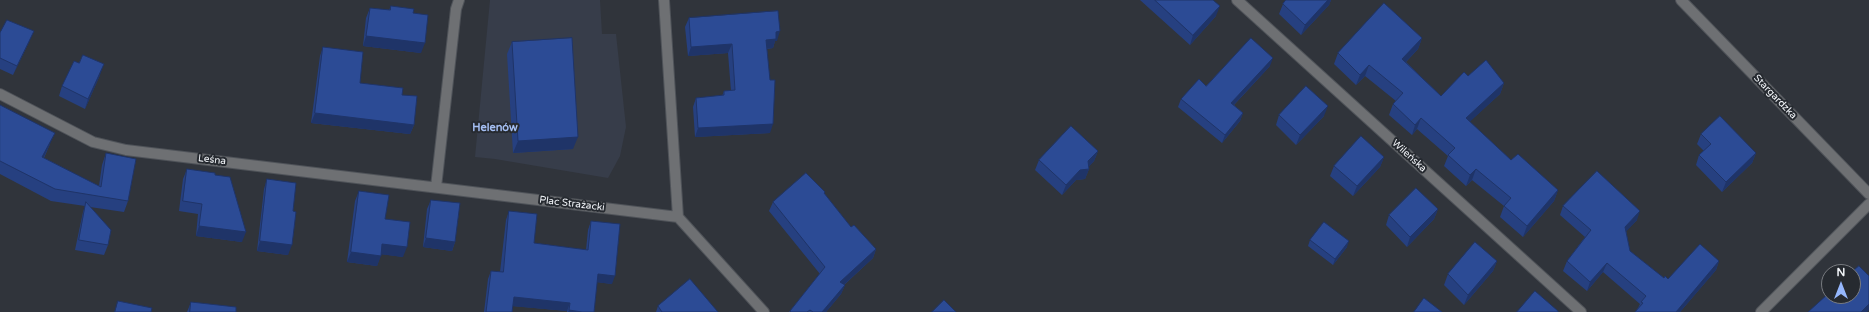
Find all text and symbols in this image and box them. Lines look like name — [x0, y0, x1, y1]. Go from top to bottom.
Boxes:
street label: Stargardzka — [1751, 72, 1799, 122]
district label: Helenów — [472, 121, 518, 135]
street label: Wileńska — [1389, 137, 1429, 175]
street label: Leśna — [197, 152, 227, 168]
street label: Plac Strażacki — [539, 194, 605, 214]
north arrow — [1821, 264, 1861, 304]
text: N — [1837, 266, 1845, 279]

